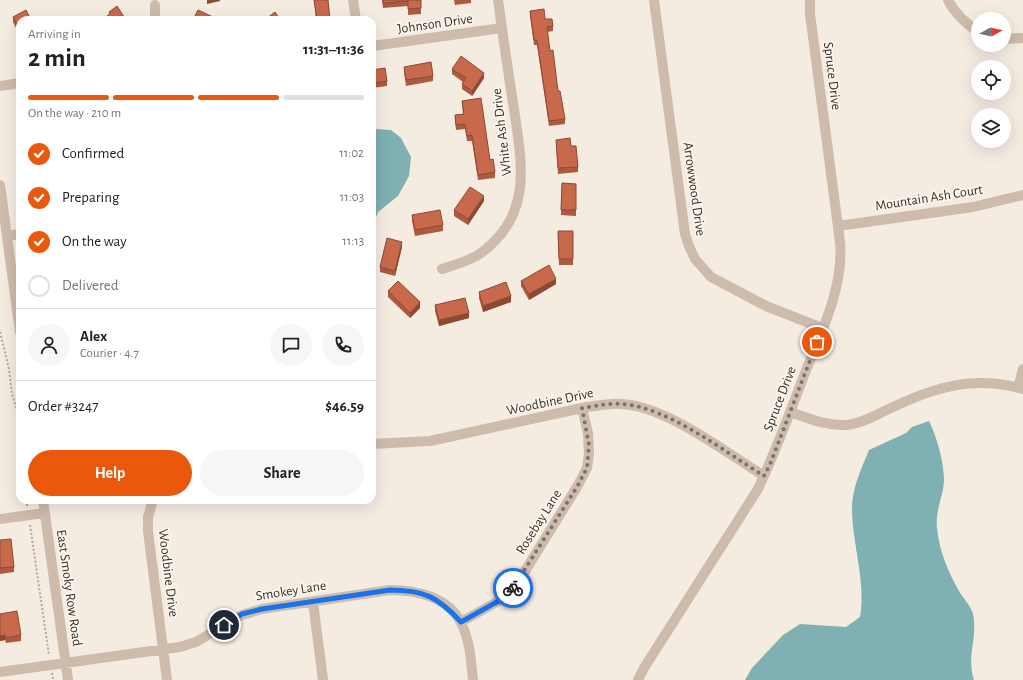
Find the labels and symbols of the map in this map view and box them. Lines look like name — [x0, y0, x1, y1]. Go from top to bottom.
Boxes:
street label: Johnson Drive — [396, 12, 474, 36]
north arrow — [971, 12, 1011, 52]
street label: Spruce Drive — [821, 41, 843, 111]
street label: White Ash Drive — [490, 87, 514, 177]
street label: Arrowwood Drive — [680, 141, 708, 237]
street label: Mountain Ash Court — [874, 183, 984, 213]
pin — [800, 325, 834, 359]
street label: Spruce Drive — [761, 365, 799, 433]
street label: Woodbine Drive — [505, 386, 595, 418]
street label: Rosebay Lane — [514, 487, 564, 557]
street label: Woodbine Drive — [156, 528, 180, 618]
street label: East Smoky Row Road — [54, 529, 84, 647]
courier — [493, 568, 533, 608]
street label: Smokey Lane — [255, 579, 327, 603]
pin — [207, 608, 241, 642]

